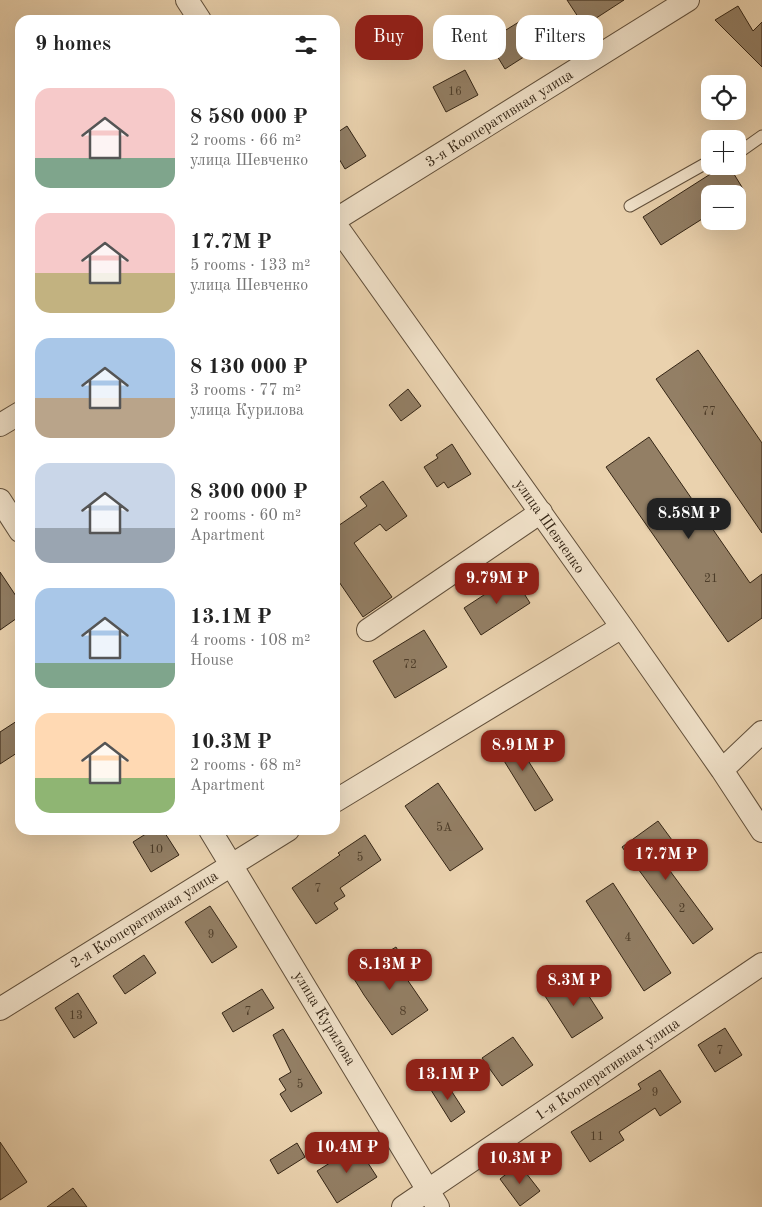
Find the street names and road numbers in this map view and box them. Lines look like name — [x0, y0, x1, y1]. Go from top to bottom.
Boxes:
street label: 3-я Кооперативная улица — [423, 67, 577, 171]
street label: улица Шевченко — [511, 477, 587, 577]
street label: 2-я Кооперативная улица — [68, 868, 222, 972]
street label: улица Курилова — [290, 969, 358, 1069]
street label: 1-я Кооперативная улица — [533, 1016, 683, 1124]

